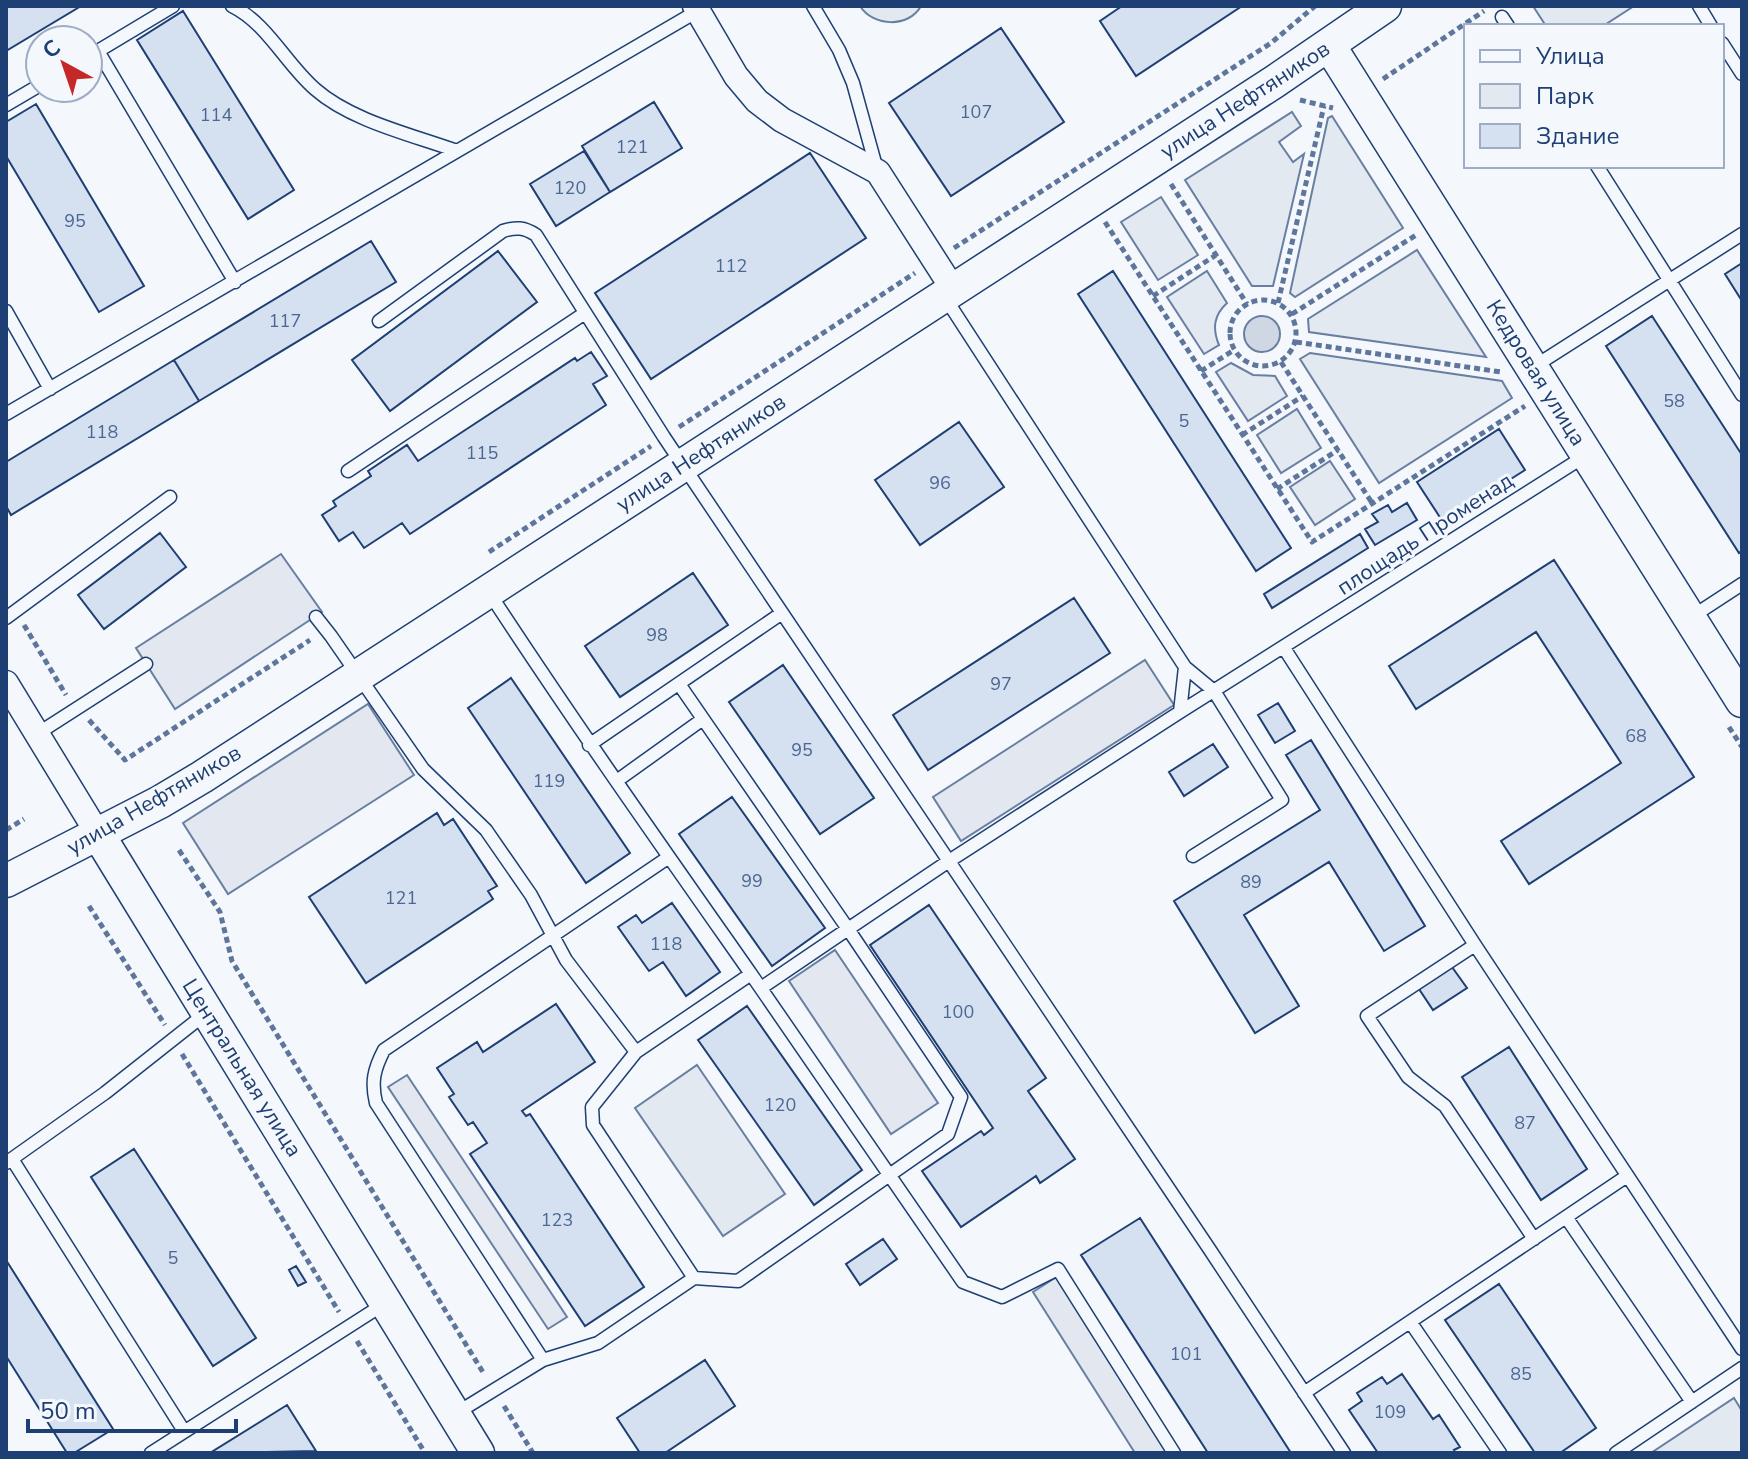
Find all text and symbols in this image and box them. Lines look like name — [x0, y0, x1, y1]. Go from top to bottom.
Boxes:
north arrow — [24, 24, 104, 104]
legend — [1464, 24, 1724, 168]
text: С — [36, 33, 67, 66]
street label: улица Нефтяников — [1154, 34, 1336, 166]
text: Улица — [1535, 40, 1605, 72]
text: Парк — [1536, 80, 1594, 112]
house number: 107 — [960, 100, 992, 124]
house number: 114 — [200, 103, 232, 127]
text: Здание — [1536, 120, 1620, 152]
house number: 121 — [616, 135, 648, 159]
house number: 120 — [554, 176, 586, 200]
house number: 95 — [64, 209, 86, 233]
house number: 112 — [715, 254, 747, 278]
street label: Кедровая улица — [1479, 294, 1593, 452]
house number: 117 — [269, 309, 301, 333]
street label: улица Нефтяников — [610, 387, 792, 519]
house number: 58 — [1663, 389, 1685, 413]
house number: 5 — [1179, 409, 1189, 433]
house number: 118 — [86, 420, 118, 444]
house number: 115 — [466, 441, 498, 465]
street label: площадь Променад — [1331, 466, 1519, 602]
house number: 96 — [929, 471, 951, 495]
house number: 98 — [646, 623, 668, 647]
house number: 97 — [990, 672, 1012, 696]
house number: 68 — [1625, 724, 1647, 748]
street label: улица Нефтяников — [61, 738, 247, 862]
house number: 95 — [791, 738, 813, 762]
house number: 119 — [533, 769, 565, 793]
house number: 99 — [741, 869, 763, 893]
house number: 89 — [1240, 870, 1262, 894]
house number: 121 — [385, 886, 417, 910]
house number: 118 — [650, 932, 682, 956]
street label: Центральная улица — [175, 973, 309, 1163]
house number: 100 — [942, 1000, 974, 1024]
house number: 120 — [764, 1093, 796, 1117]
house number: 87 — [1514, 1111, 1536, 1135]
house number: 123 — [541, 1208, 573, 1232]
house number: 5 — [168, 1246, 178, 1270]
house number: 101 — [1170, 1342, 1202, 1366]
house number: 85 — [1510, 1362, 1532, 1386]
scale bar — [28, 1383, 236, 1433]
text: 50 m — [40, 1395, 96, 1427]
house number: 109 — [1374, 1400, 1406, 1424]

